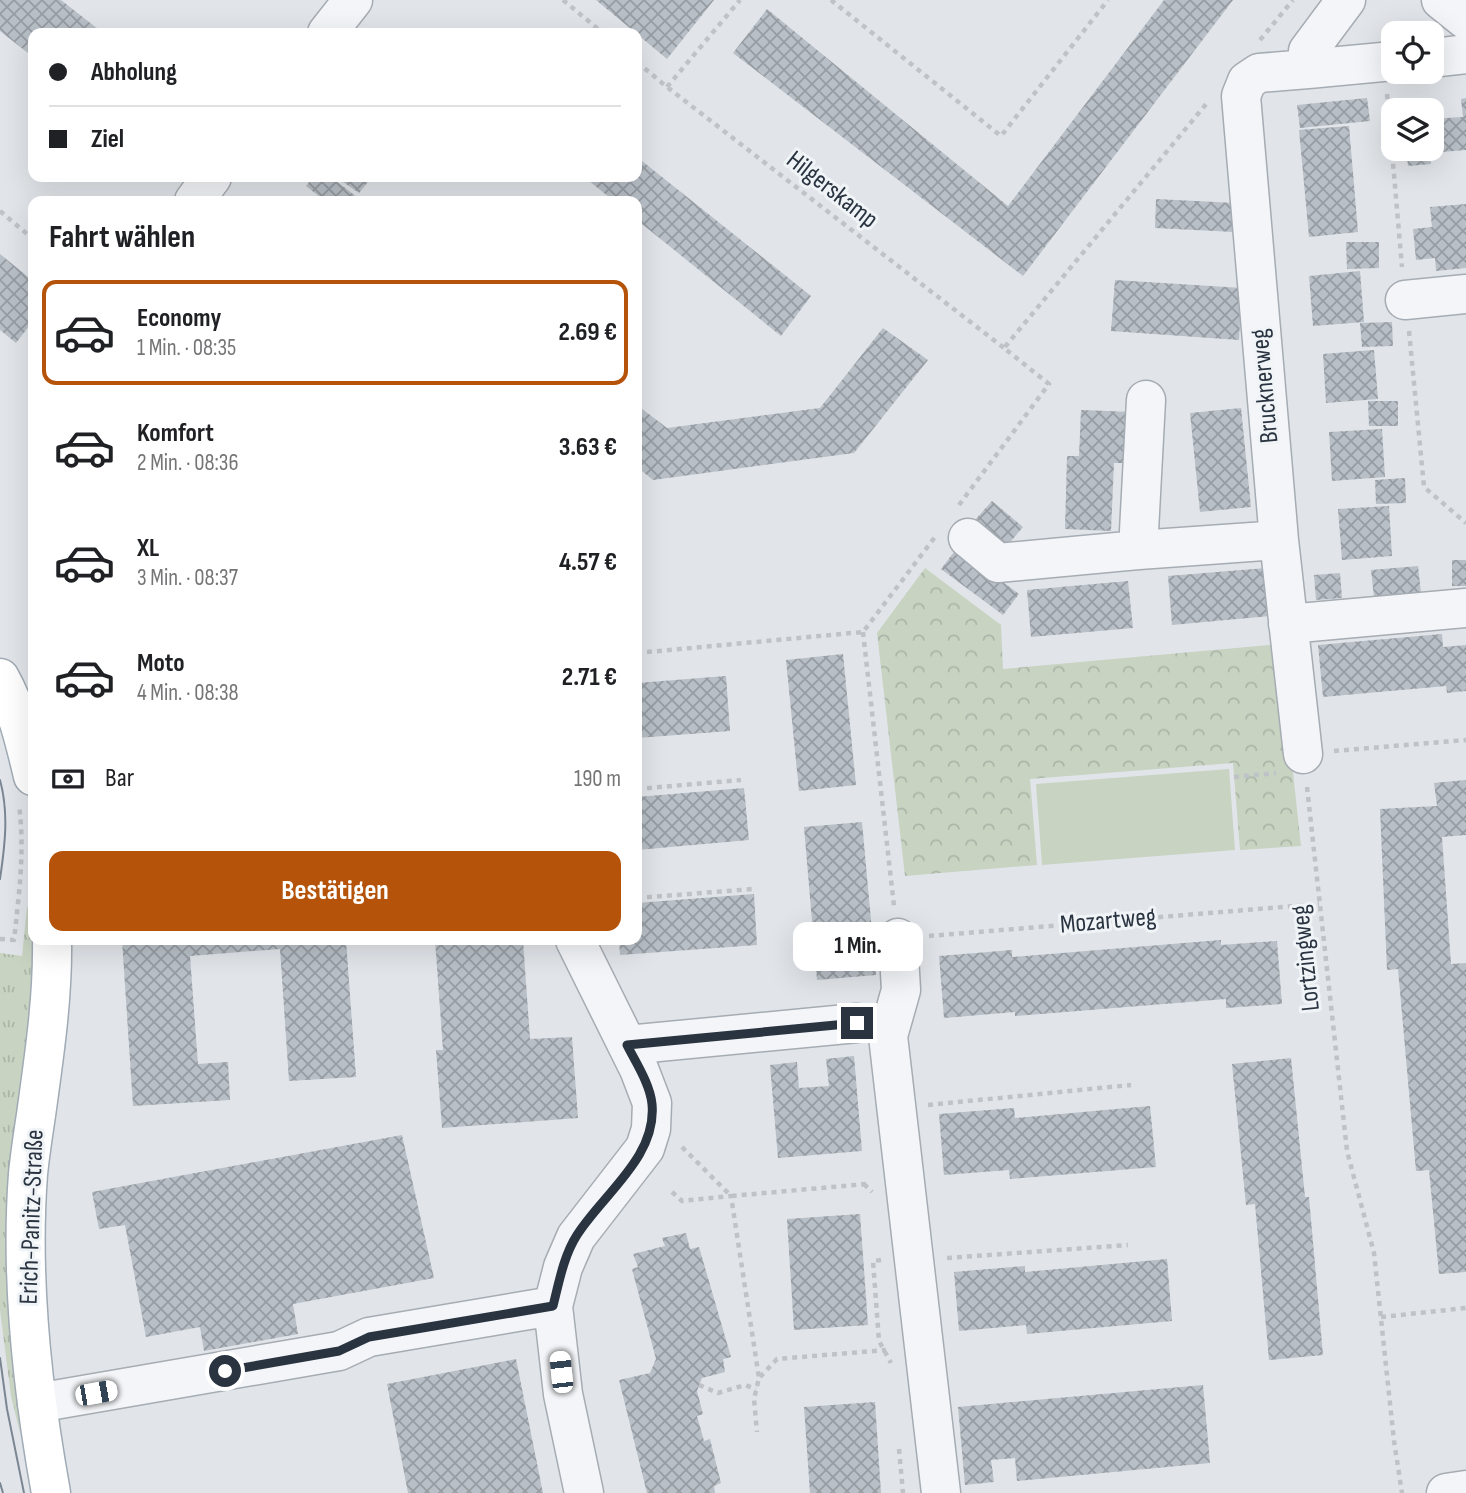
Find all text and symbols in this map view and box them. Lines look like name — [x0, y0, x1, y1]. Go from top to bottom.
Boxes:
map controls — [1381, 21, 1444, 161]
button: locate — [1381, 21, 1444, 84]
text: Abholung — [91, 57, 177, 88]
button: layers — [1381, 98, 1444, 161]
text: Ziel — [91, 124, 124, 155]
street label: Hilgerskamp — [780, 145, 884, 235]
text: Fahrt wählen — [49, 218, 195, 257]
icon: car — [53, 301, 116, 364]
text: Economy — [137, 303, 221, 334]
text: 2.69 € — [558, 317, 617, 348]
street label: Brucknerweg — [1245, 327, 1285, 445]
text: 1 Min. · 08:35 — [137, 334, 236, 362]
icon: car — [53, 416, 116, 479]
text: Komfort — [137, 418, 214, 449]
text: 3.63 € — [559, 432, 617, 463]
text: 2 Min. · 08:36 — [137, 449, 239, 477]
icon: car — [53, 531, 116, 594]
text: XL — [137, 533, 159, 564]
text: 4.57 € — [559, 547, 617, 578]
text: 3 Min. · 08:37 — [137, 564, 238, 592]
icon: car — [53, 646, 116, 709]
text: Moto — [137, 648, 185, 679]
text: 2.71 € — [562, 662, 617, 693]
text: 4 Min. · 08:38 — [137, 679, 239, 707]
icon: cash — [49, 760, 87, 798]
text: Bar — [105, 763, 134, 794]
text: 190 m — [574, 765, 621, 793]
button: Bestätigen — [49, 851, 621, 931]
street label: Mozartweg — [1059, 901, 1157, 941]
street label: Lortzingweg — [1285, 903, 1327, 1013]
callout: 1 Min. — [792, 922, 922, 970]
text: 1 Min. — [834, 932, 882, 960]
route end — [841, 1007, 873, 1039]
street label: Erich-Panitz-Straße — [13, 1129, 51, 1305]
car — [549, 1350, 574, 1394]
route start — [209, 1355, 241, 1387]
car — [74, 1379, 119, 1407]

